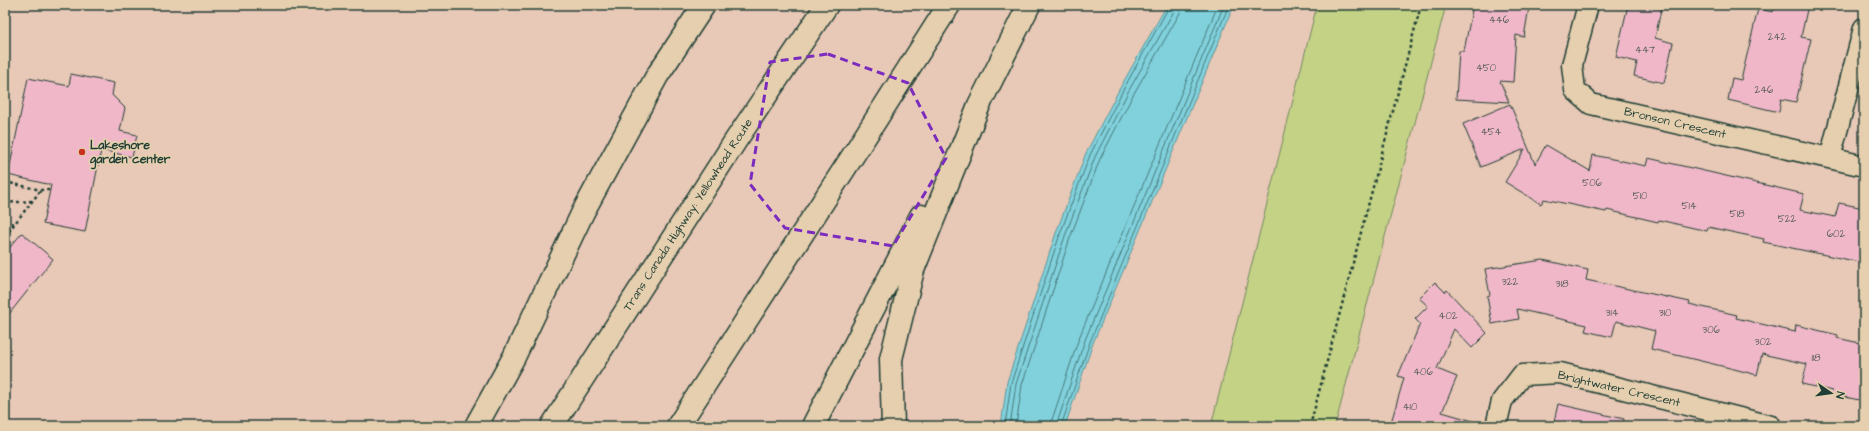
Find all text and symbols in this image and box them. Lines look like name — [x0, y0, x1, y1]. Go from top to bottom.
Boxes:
house number: 446 — [1489, 13, 1510, 27]
house number: 242 — [1768, 30, 1786, 44]
house number: 447 — [1635, 43, 1655, 57]
house number: 450 — [1476, 61, 1496, 75]
house number: 246 — [1755, 83, 1774, 97]
street label: Bronson Crescent — [1622, 103, 1728, 143]
street label: Trans Canada Highway: Yellowhead Route — [619, 115, 758, 315]
house number: 454 — [1481, 125, 1502, 139]
place label: Lakeshore garden center — [90, 137, 171, 170]
marker: Lakeshore garden center — [77, 147, 87, 157]
house number: 506 — [1582, 176, 1603, 190]
house number: 510 — [1633, 189, 1647, 203]
house number: 514 — [1681, 199, 1697, 213]
house number: 518 — [1730, 207, 1745, 221]
house number: 522 — [1778, 212, 1797, 226]
house number: 602 — [1827, 227, 1845, 241]
house number: 322 — [1502, 275, 1519, 289]
house number: 318 — [1556, 277, 1569, 291]
house number: 314 — [1605, 306, 1619, 320]
house number: 310 — [1659, 306, 1671, 320]
house number: 402 — [1439, 309, 1458, 323]
house number: 306 — [1702, 323, 1721, 337]
house number: 302 — [1754, 335, 1772, 349]
house number: 118 — [1811, 351, 1821, 365]
house number: 406 — [1413, 365, 1433, 379]
street label: Brightwater Crescent — [1556, 367, 1682, 412]
north arrow — [1811, 373, 1851, 413]
text: N — [1832, 390, 1848, 400]
house number: 410 — [1403, 400, 1417, 414]

